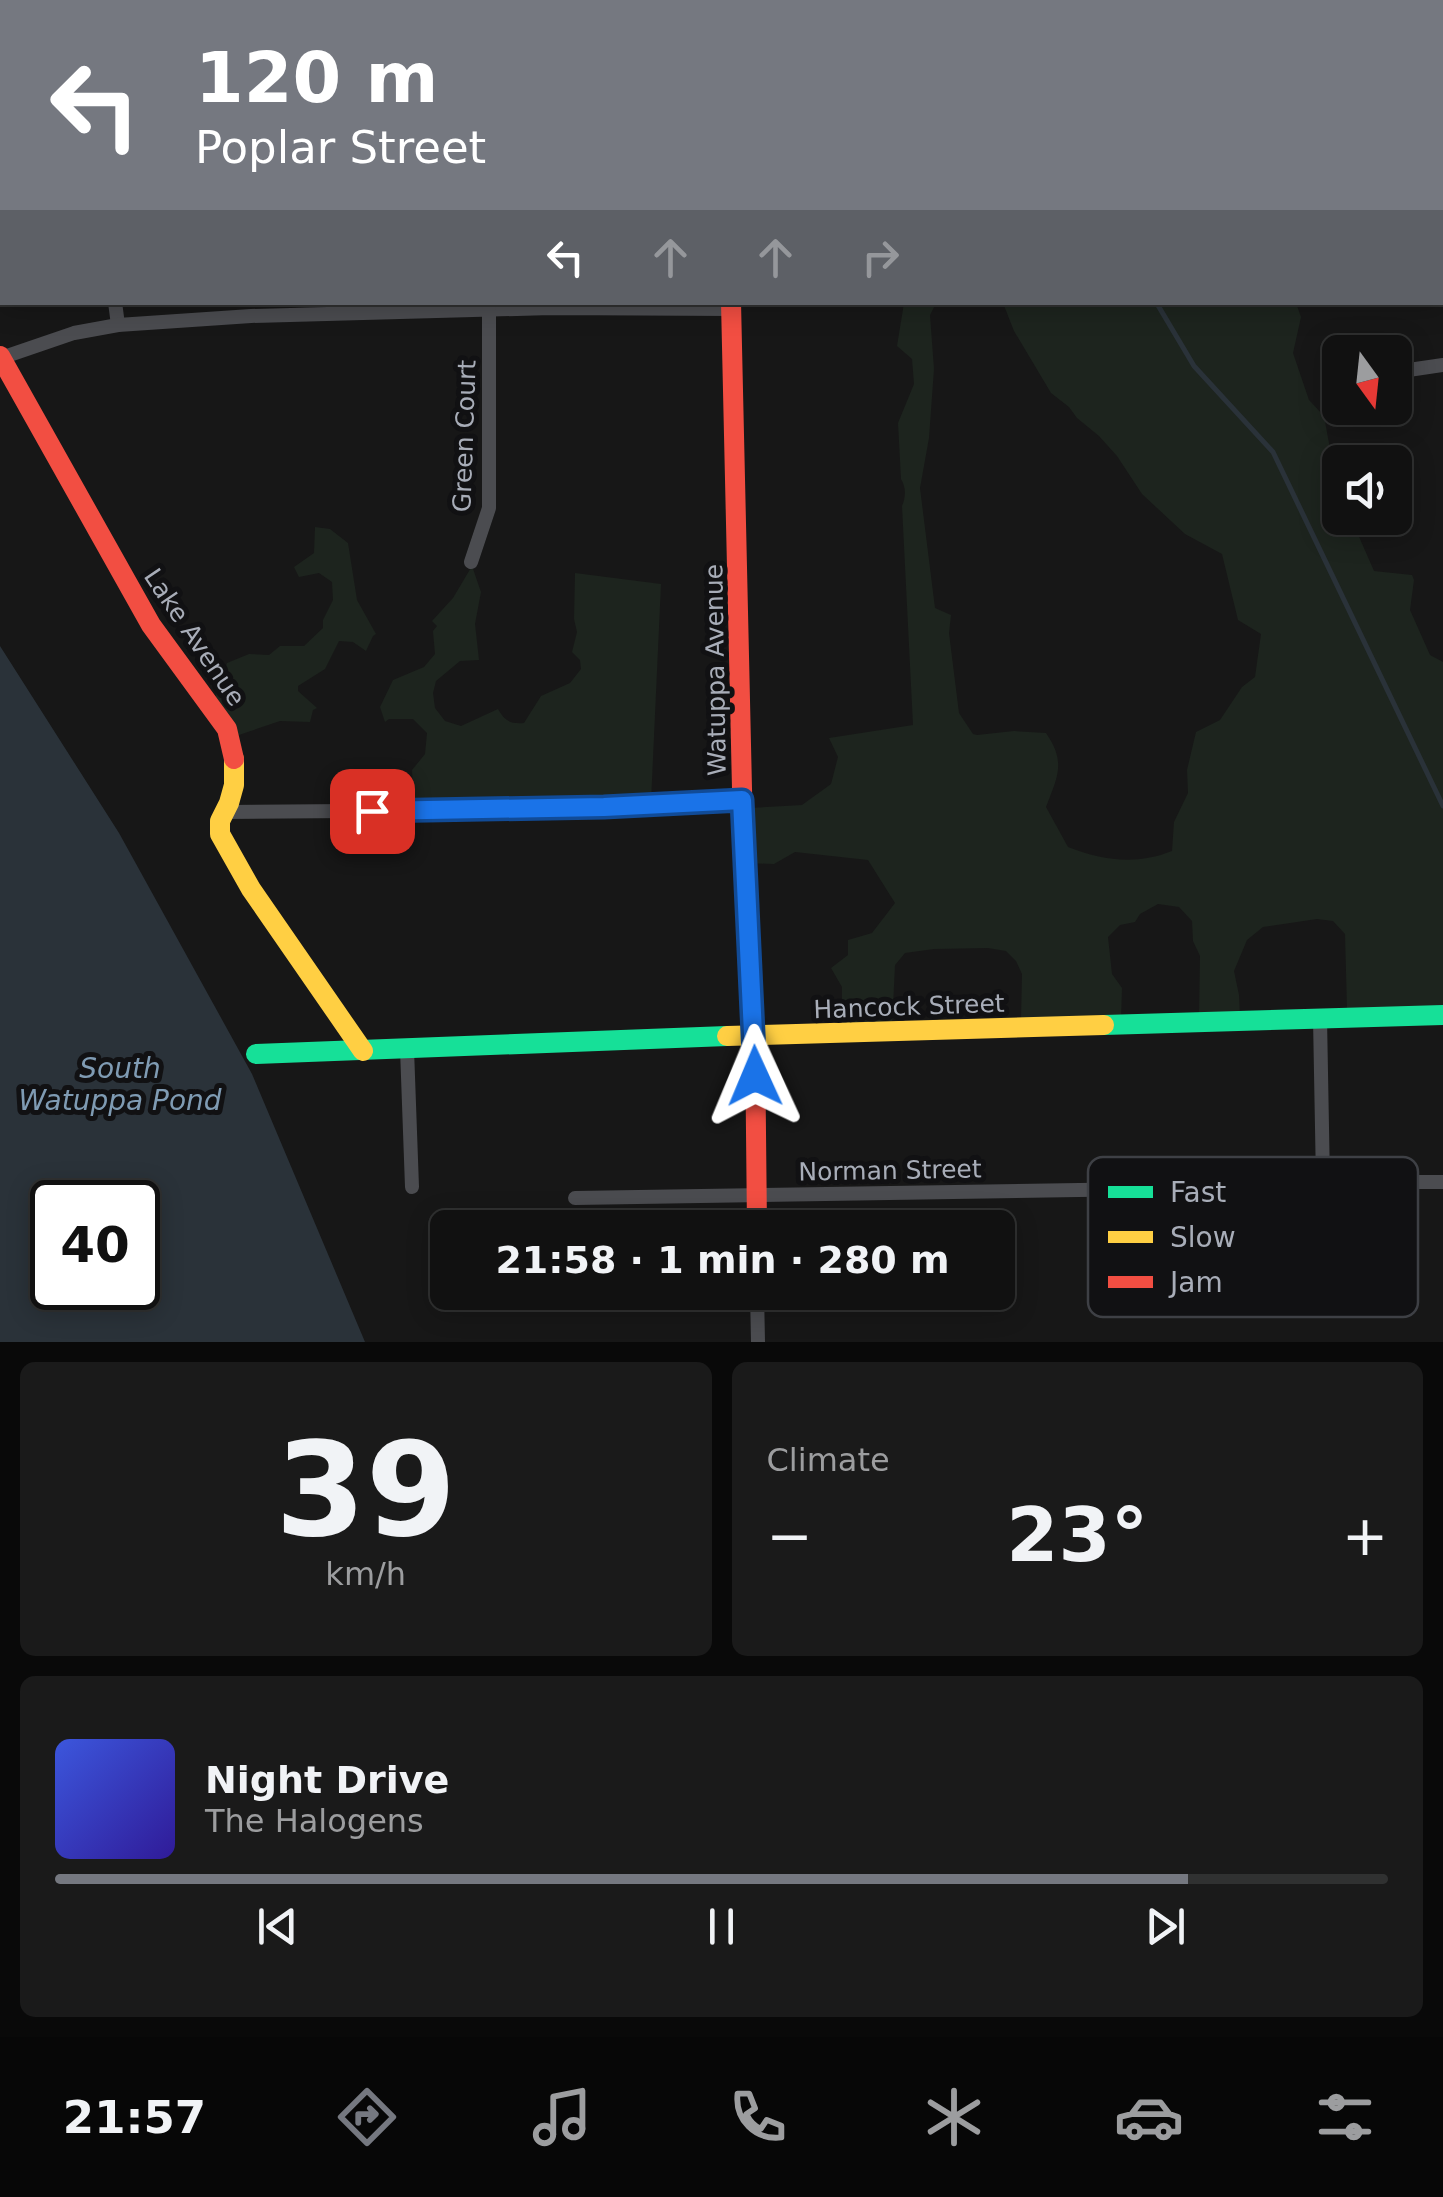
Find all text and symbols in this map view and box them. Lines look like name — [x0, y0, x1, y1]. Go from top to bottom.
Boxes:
text: 120 m — [195, 37, 438, 119]
icon: left — [30, 40, 160, 170]
text: Poplar Street — [195, 121, 486, 174]
icon: left — [538, 230, 593, 285]
icon: ahead — [643, 230, 698, 285]
icon: ahead — [748, 230, 803, 285]
icon: right — [853, 230, 908, 285]
north arrow — [1322, 335, 1412, 425]
map controls — [1322, 335, 1412, 535]
street label: Green Court — [447, 359, 482, 513]
button: sound — [1322, 445, 1412, 535]
street label: Lake Avenue — [138, 563, 251, 711]
street label: Watuppa Avenue — [699, 564, 732, 776]
pin — [330, 769, 415, 854]
icon: arrive — [345, 784, 400, 839]
street label: Hancock Street — [813, 989, 1005, 1024]
position arrow — [703, 1024, 807, 1128]
water label: South Watuppa Pond — [18, 1052, 222, 1117]
street label: Norman Street — [798, 1154, 982, 1187]
legend — [1088, 1157, 1418, 1317]
text: Fast — [1170, 1176, 1226, 1209]
speed limit sign: 40 — [30, 1180, 160, 1310]
text: Slow — [1170, 1221, 1236, 1254]
text: 21:58 · 1 min · 280 m — [495, 1238, 950, 1282]
text: Jam — [1168, 1266, 1223, 1299]
text: 39 — [275, 1414, 456, 1566]
text: Climate — [767, 1441, 890, 1479]
text: 23° — [1006, 1491, 1148, 1579]
text: − — [767, 1504, 813, 1568]
text: + — [1342, 1504, 1388, 1568]
text: km/h — [325, 1555, 406, 1593]
text: Night Drive — [205, 1758, 449, 1802]
text: The Halogens — [205, 1802, 424, 1840]
icon: previous — [250, 1899, 305, 1954]
icon: pause — [694, 1899, 749, 1954]
icon: next — [1138, 1899, 1193, 1954]
icon: directions — [332, 2082, 402, 2152]
icon: music — [527, 2082, 597, 2152]
icon: phone — [723, 2082, 793, 2152]
icon: climate — [919, 2082, 989, 2152]
icon: car — [1114, 2082, 1184, 2152]
icon: filters — [1310, 2082, 1380, 2152]
text: 21:57 — [63, 2091, 206, 2144]

